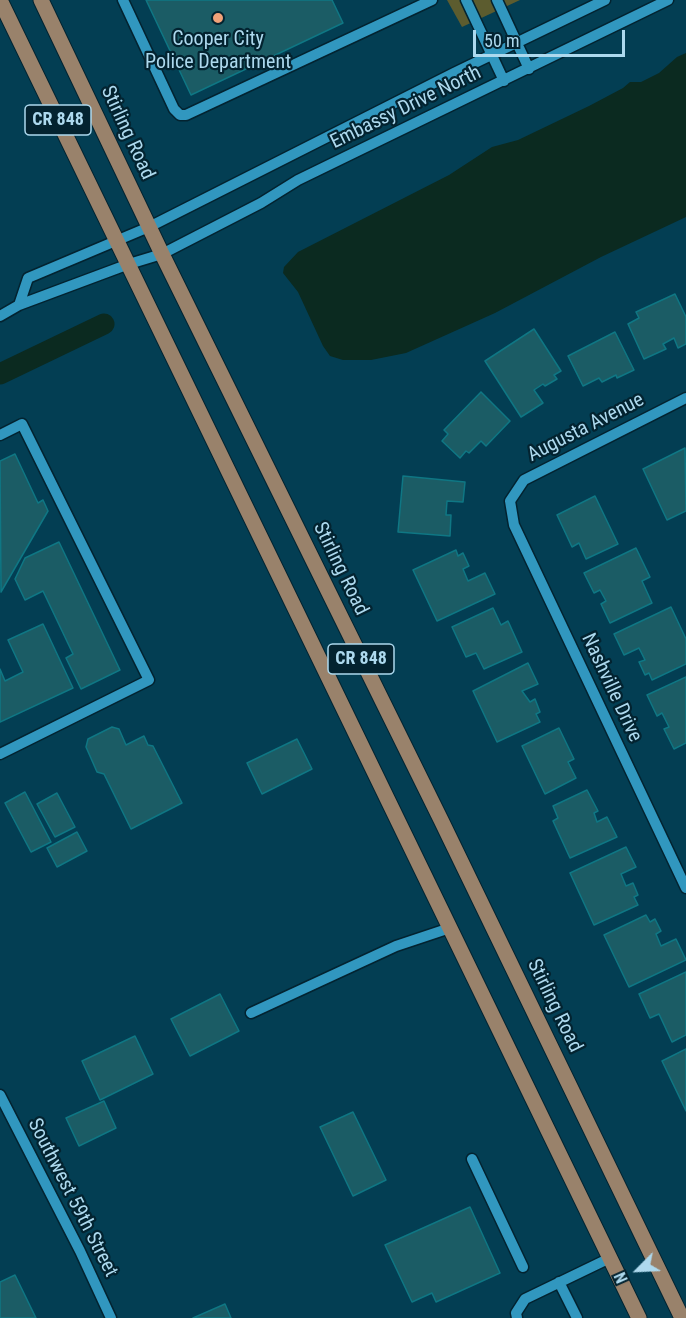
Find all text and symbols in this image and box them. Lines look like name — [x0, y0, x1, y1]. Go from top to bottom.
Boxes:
marker: Cooper City Police Department — [211, 11, 225, 25]
scale bar — [476, 18, 628, 56]
place label: Cooper City Police Department — [145, 28, 291, 75]
text: 50 m — [484, 30, 519, 51]
street label: Embassy Drive North — [327, 61, 485, 155]
street label: Stirling Road — [95, 82, 159, 184]
road number: CR 848 — [25, 105, 91, 135]
street label: Augusta Avenue — [524, 388, 648, 468]
street label: Stirling Road — [307, 519, 373, 619]
street label: Nashville Drive — [575, 630, 647, 746]
road number: CR 848 — [328, 644, 394, 674]
street label: Stirling Road — [521, 956, 587, 1056]
street label: Southwest 59th Street — [22, 1115, 122, 1281]
north arrow — [608, 1240, 668, 1300]
text: N — [610, 1269, 632, 1286]

